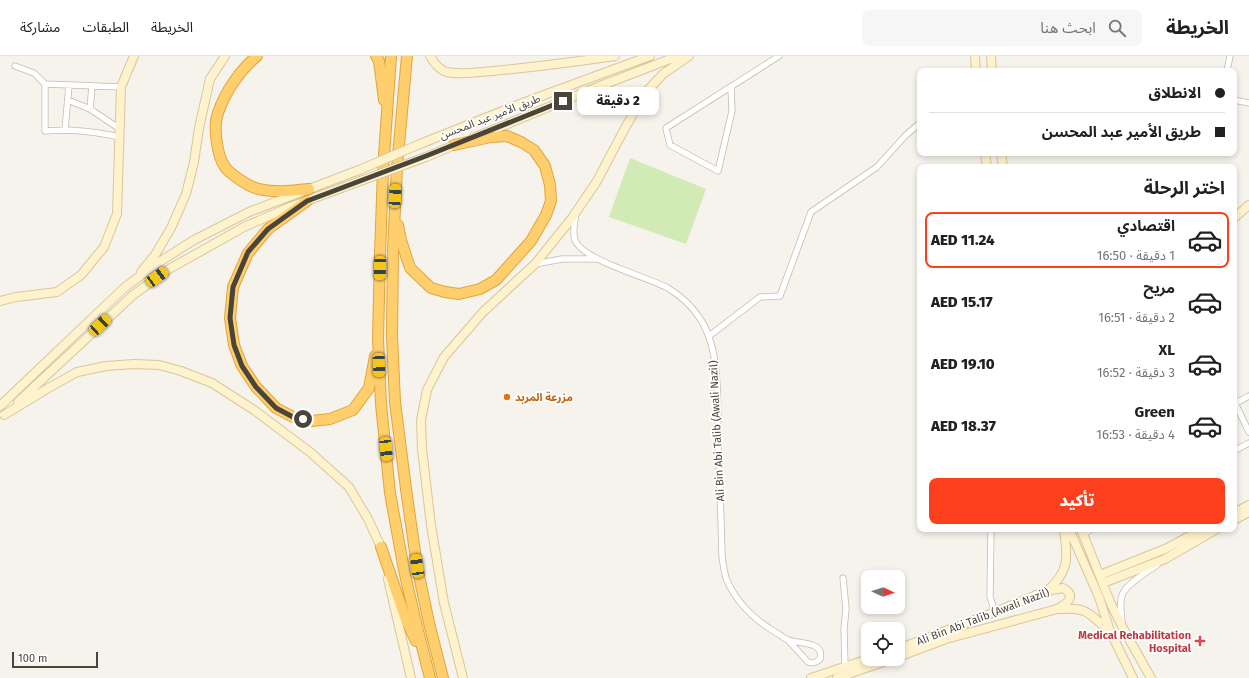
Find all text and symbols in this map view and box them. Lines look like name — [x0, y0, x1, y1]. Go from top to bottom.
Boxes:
search box — [862, 10, 1142, 46]
text: الخريطة — [1166, 16, 1229, 39]
icon: search — [1106, 17, 1128, 39]
text: مشاركة — [20, 19, 60, 36]
text: الطبقات — [82, 19, 129, 36]
text: الخريطة — [151, 19, 193, 36]
text: ابحث هنا — [1040, 19, 1096, 37]
text: الانطلاق — [1149, 84, 1201, 102]
callout: 2 دقيقة — [577, 87, 659, 115]
street label: طريق الأمير عبد المحسن — [438, 92, 542, 142]
route end — [554, 92, 572, 110]
text: 2 دقيقة — [596, 93, 640, 108]
text: طريق الأمير عبد المحسن — [1042, 123, 1201, 141]
text: اختر الرحلة — [1144, 177, 1225, 199]
car — [388, 184, 402, 208]
text: اقتصادي — [1117, 217, 1175, 235]
icon: car — [1187, 222, 1223, 258]
text: AED 11.24 — [931, 231, 995, 249]
text: 1 دقيقة · 16:50 — [1097, 248, 1175, 263]
car — [374, 256, 386, 280]
car — [144, 265, 170, 289]
text: مريح — [1143, 279, 1175, 297]
icon: car — [1187, 284, 1223, 320]
text: AED 15.17 — [931, 293, 993, 311]
text: 2 دقيقة · 16:51 — [1098, 310, 1175, 325]
car — [87, 312, 113, 338]
text: XL — [1159, 341, 1175, 359]
icon: car — [1187, 346, 1223, 382]
car — [373, 353, 385, 377]
text: AED 19.10 — [931, 355, 995, 373]
street label: Ali Bin Abi Talib (Awali Nazil) — [707, 360, 727, 502]
text: 3 دقيقة · 16:52 — [1097, 365, 1175, 380]
place label: مزرعة المربد — [515, 391, 573, 404]
marker: مزرعة المربد — [502, 392, 512, 402]
text: Green — [1135, 403, 1175, 421]
icon: car — [1187, 408, 1223, 444]
route start — [294, 410, 312, 428]
text: AED 18.37 — [931, 417, 996, 435]
text: 4 دقيقة · 16:53 — [1096, 427, 1175, 442]
car — [379, 436, 393, 462]
button: تأكيد — [929, 478, 1225, 524]
car — [409, 553, 425, 579]
north arrow — [861, 570, 905, 614]
map controls — [861, 570, 905, 666]
street label: Ali Bin Abi Talib (Awali Nazil) — [915, 585, 1052, 648]
button: locate — [861, 622, 905, 666]
place label: Medical Rehabilitation Hospital — [1078, 629, 1192, 655]
marker: Medical Rehabilitation Hospital — [1194, 635, 1206, 647]
scale bar — [12, 650, 98, 669]
text: 100 m — [18, 652, 47, 665]

